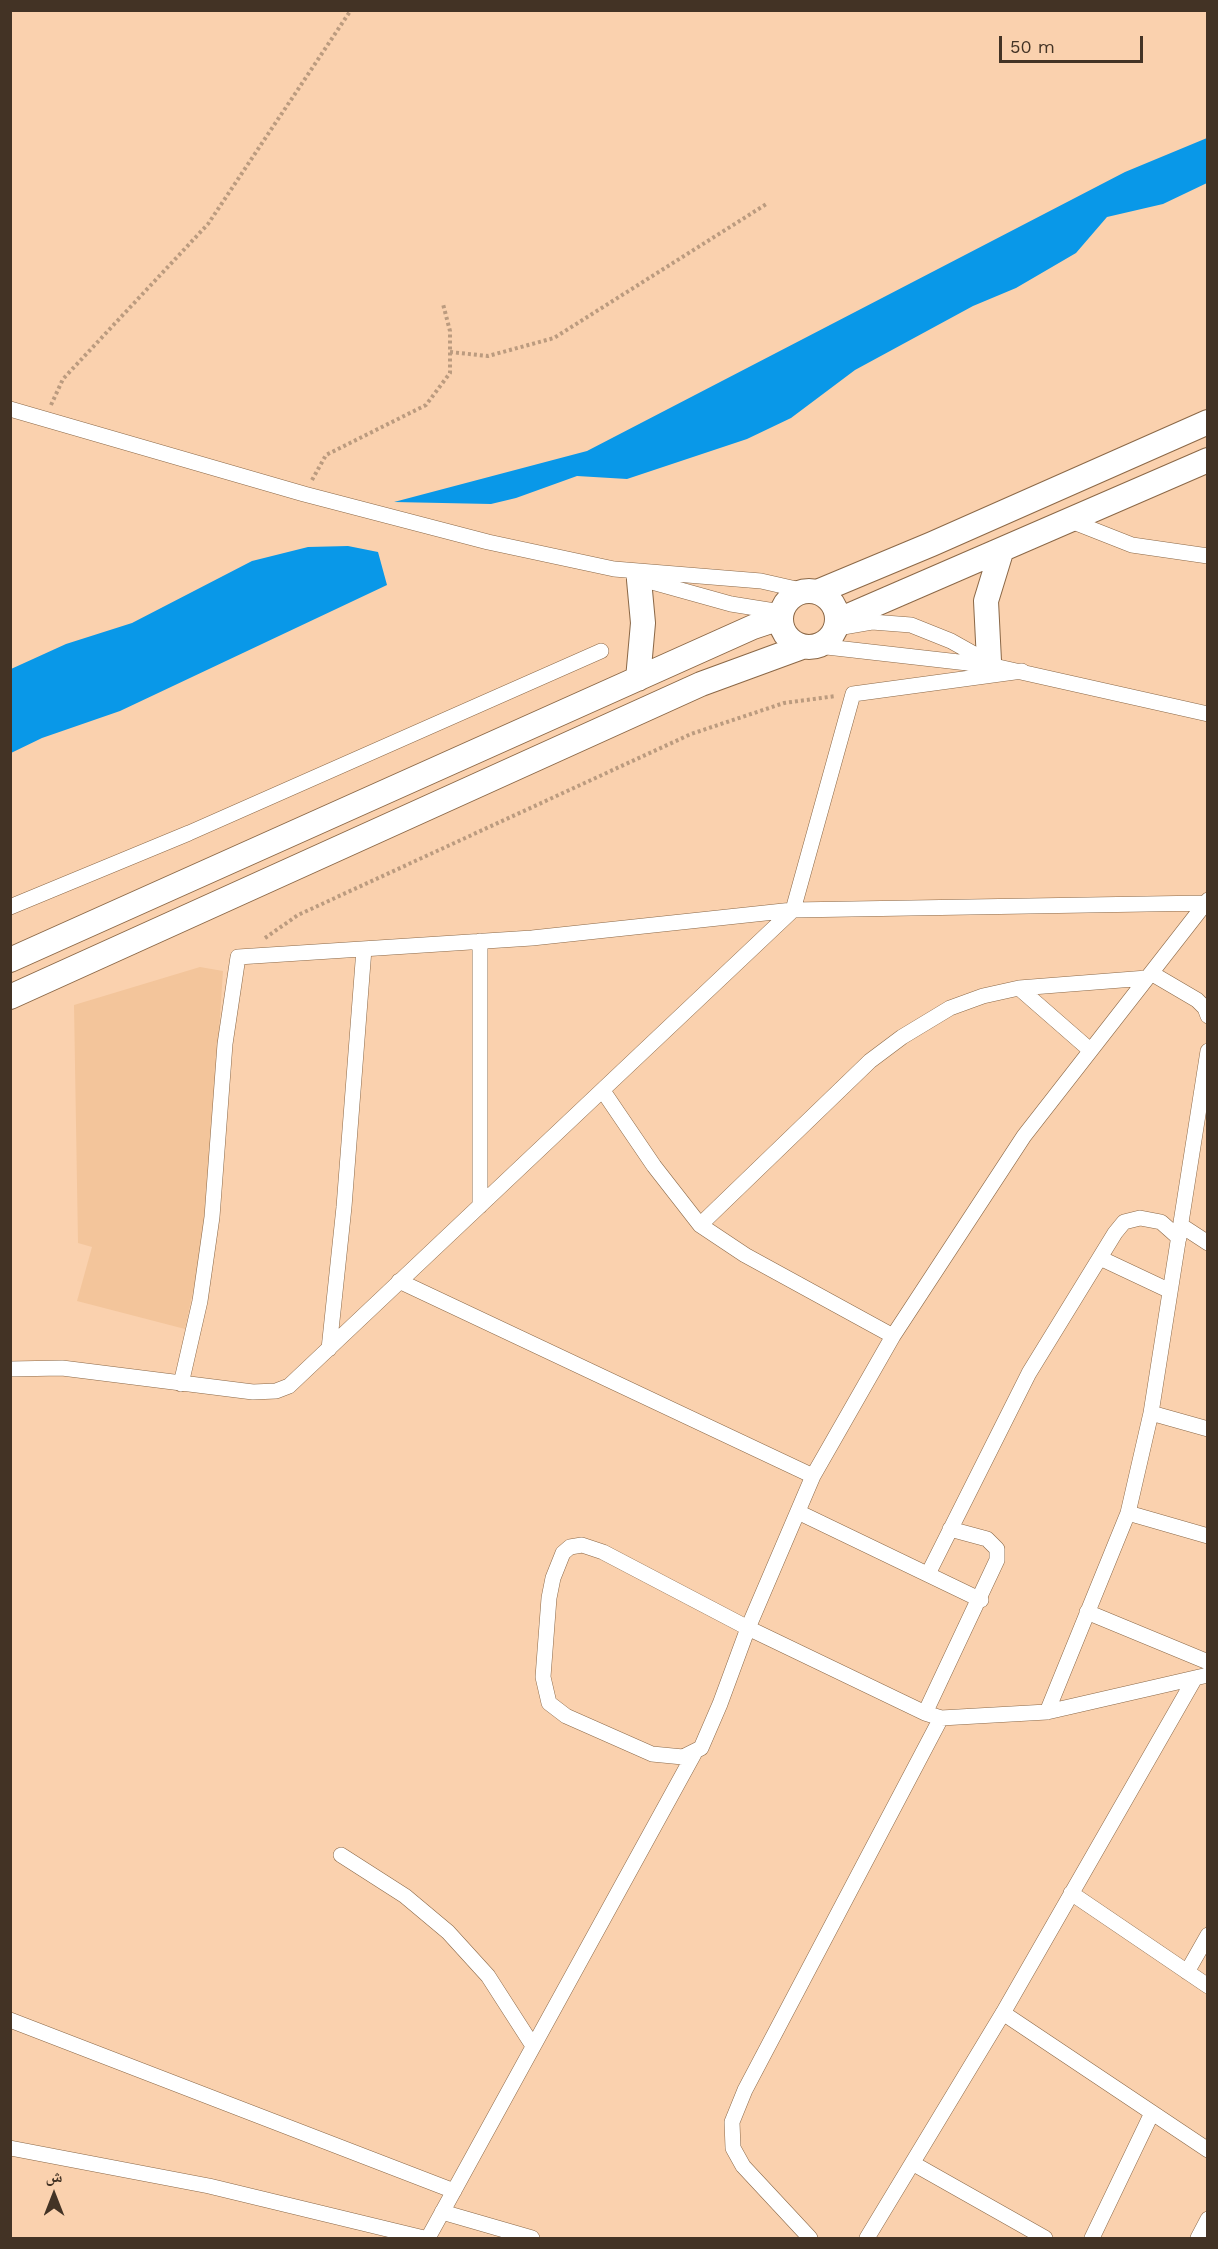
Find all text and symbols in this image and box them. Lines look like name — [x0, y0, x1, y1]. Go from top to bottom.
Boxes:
scale bar — [1002, 24, 1146, 62]
text: 50 m — [1010, 36, 1055, 57]
north arrow — [24, 2165, 84, 2225]
text: ش — [46, 2167, 62, 2186]

